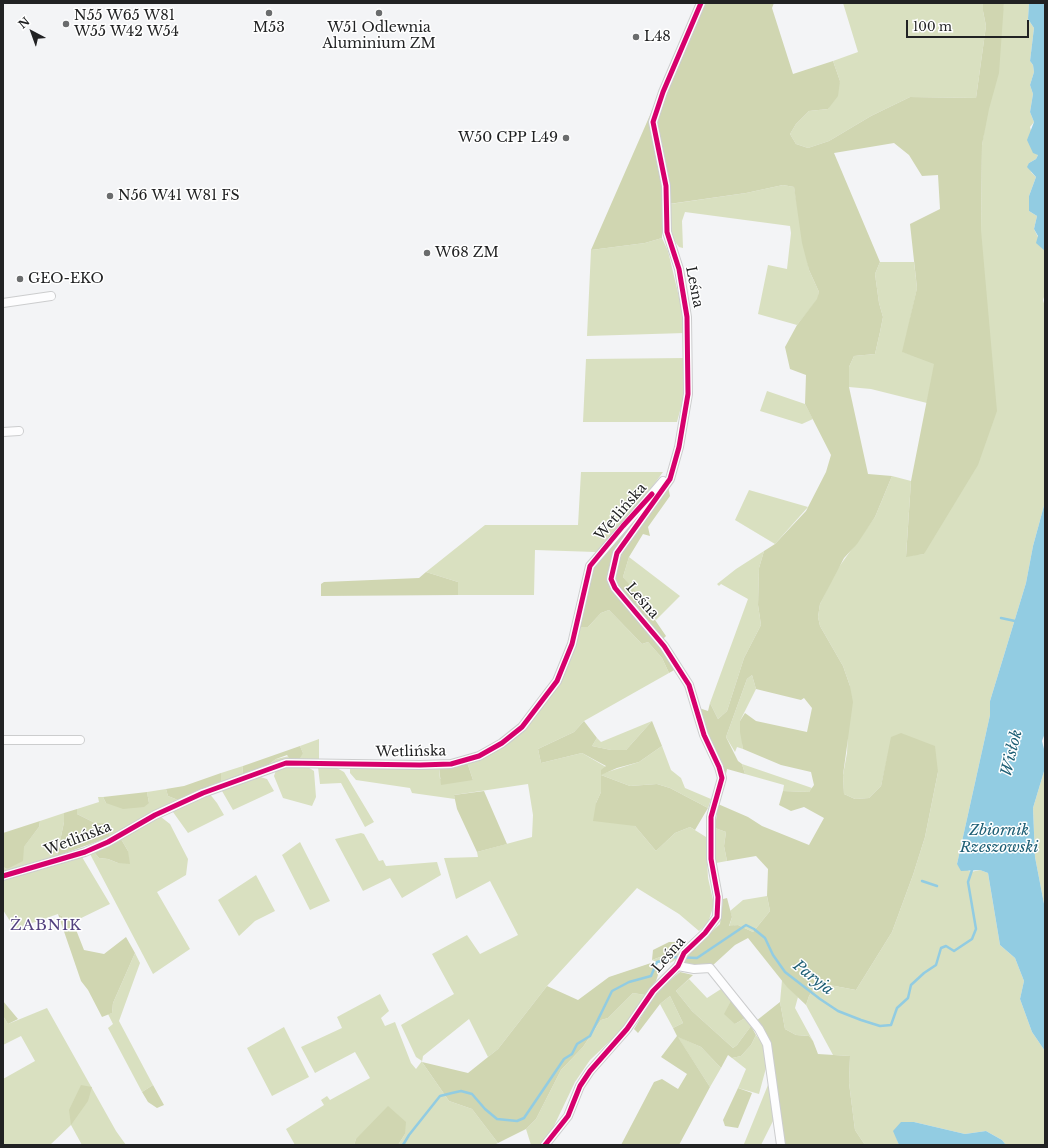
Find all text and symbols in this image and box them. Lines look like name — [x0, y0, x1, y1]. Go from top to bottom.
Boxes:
place label: N55 W65 W81 W55 W42 W54 — [74, 8, 179, 40]
marker: M53 — [264, 8, 274, 18]
marker: W51 Odlewnia Aluminium ZM — [374, 8, 384, 18]
north arrow — [12, 12, 52, 52]
scale bar — [908, 12, 1031, 38]
text: N — [16, 14, 33, 32]
marker: N55 W65 W81 W55 W42 W54 — [61, 19, 71, 29]
text: 100 m — [913, 19, 952, 34]
place label: M53 — [253, 20, 285, 36]
place label: W51 Odlewnia Aluminium ZM — [322, 20, 436, 52]
place label: L48 — [644, 29, 671, 45]
marker: L48 — [631, 32, 641, 42]
place label: W50 CPP L49 — [458, 130, 558, 146]
marker: W50 CPP L49 — [561, 133, 571, 143]
place label: N56 W41 W81 FS — [118, 188, 240, 204]
marker: N56 W41 W81 FS — [105, 191, 115, 201]
place label: W68 ZM — [435, 245, 499, 261]
marker: W68 ZM — [422, 248, 432, 258]
street label: Leśna — [682, 265, 706, 309]
place label: GEO-EKO — [28, 271, 104, 287]
marker: GEO-EKO — [15, 274, 25, 284]
street label: Wetlińska — [592, 480, 650, 544]
street label: Leśna — [622, 580, 662, 622]
water label: Wisłok — [998, 728, 1026, 778]
street label: Wetlińska — [376, 743, 446, 761]
street label: Wetlińska — [42, 819, 114, 859]
water label: Zbiornik Rzeszowski — [960, 822, 1038, 857]
district label: ŻABNIK — [10, 917, 82, 935]
street label: Leśna — [649, 934, 689, 976]
water label: Paryja — [789, 957, 837, 999]

